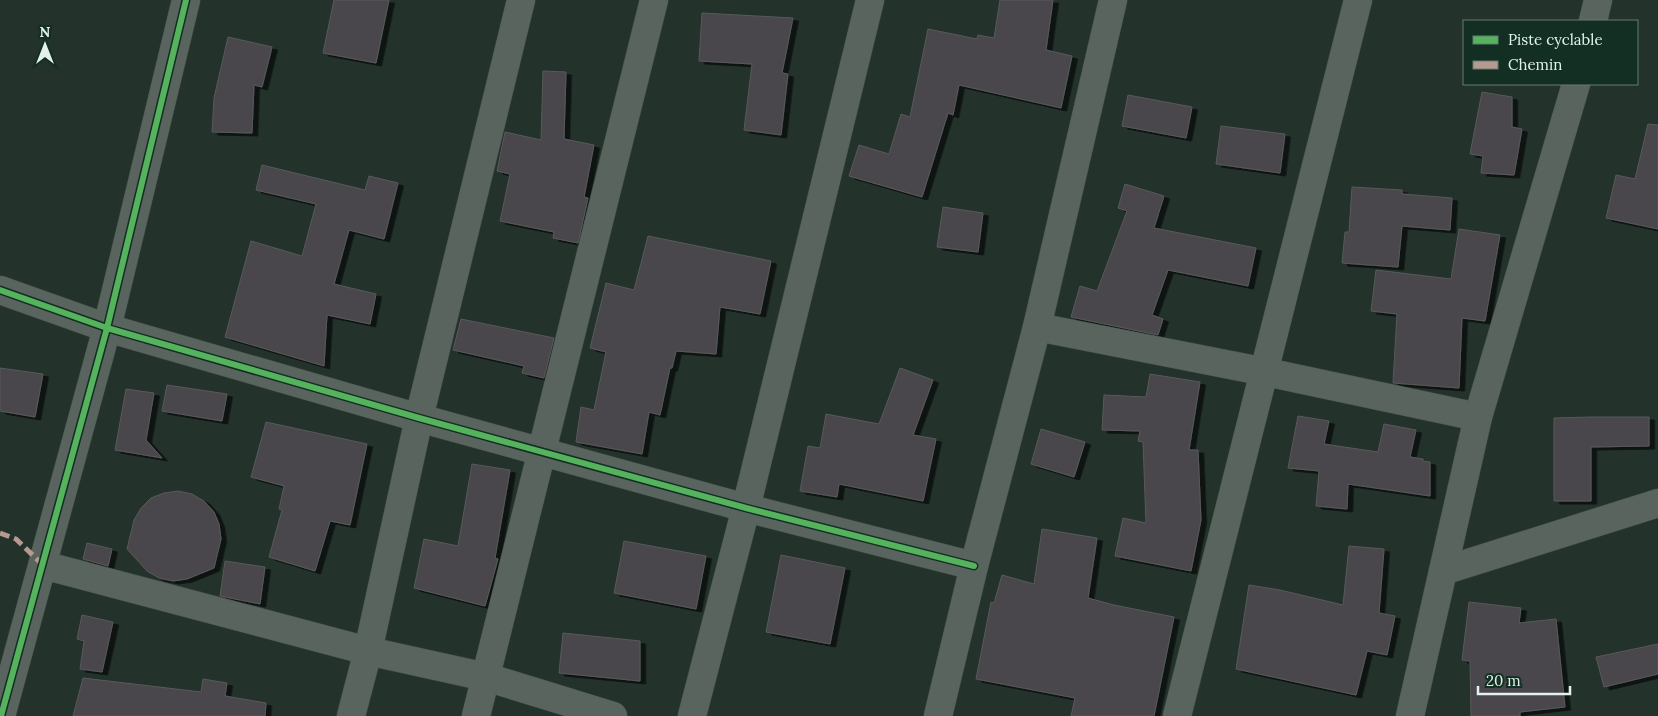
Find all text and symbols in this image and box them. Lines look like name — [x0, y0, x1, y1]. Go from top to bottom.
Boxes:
north arrow — [20, 20, 70, 70]
legend — [1463, 20, 1638, 85]
text: N — [40, 23, 51, 41]
text: Piste cyclable — [1508, 30, 1603, 49]
text: Chemin — [1508, 55, 1562, 74]
scale bar — [1478, 664, 1570, 696]
text: 20 m — [1486, 671, 1521, 690]

